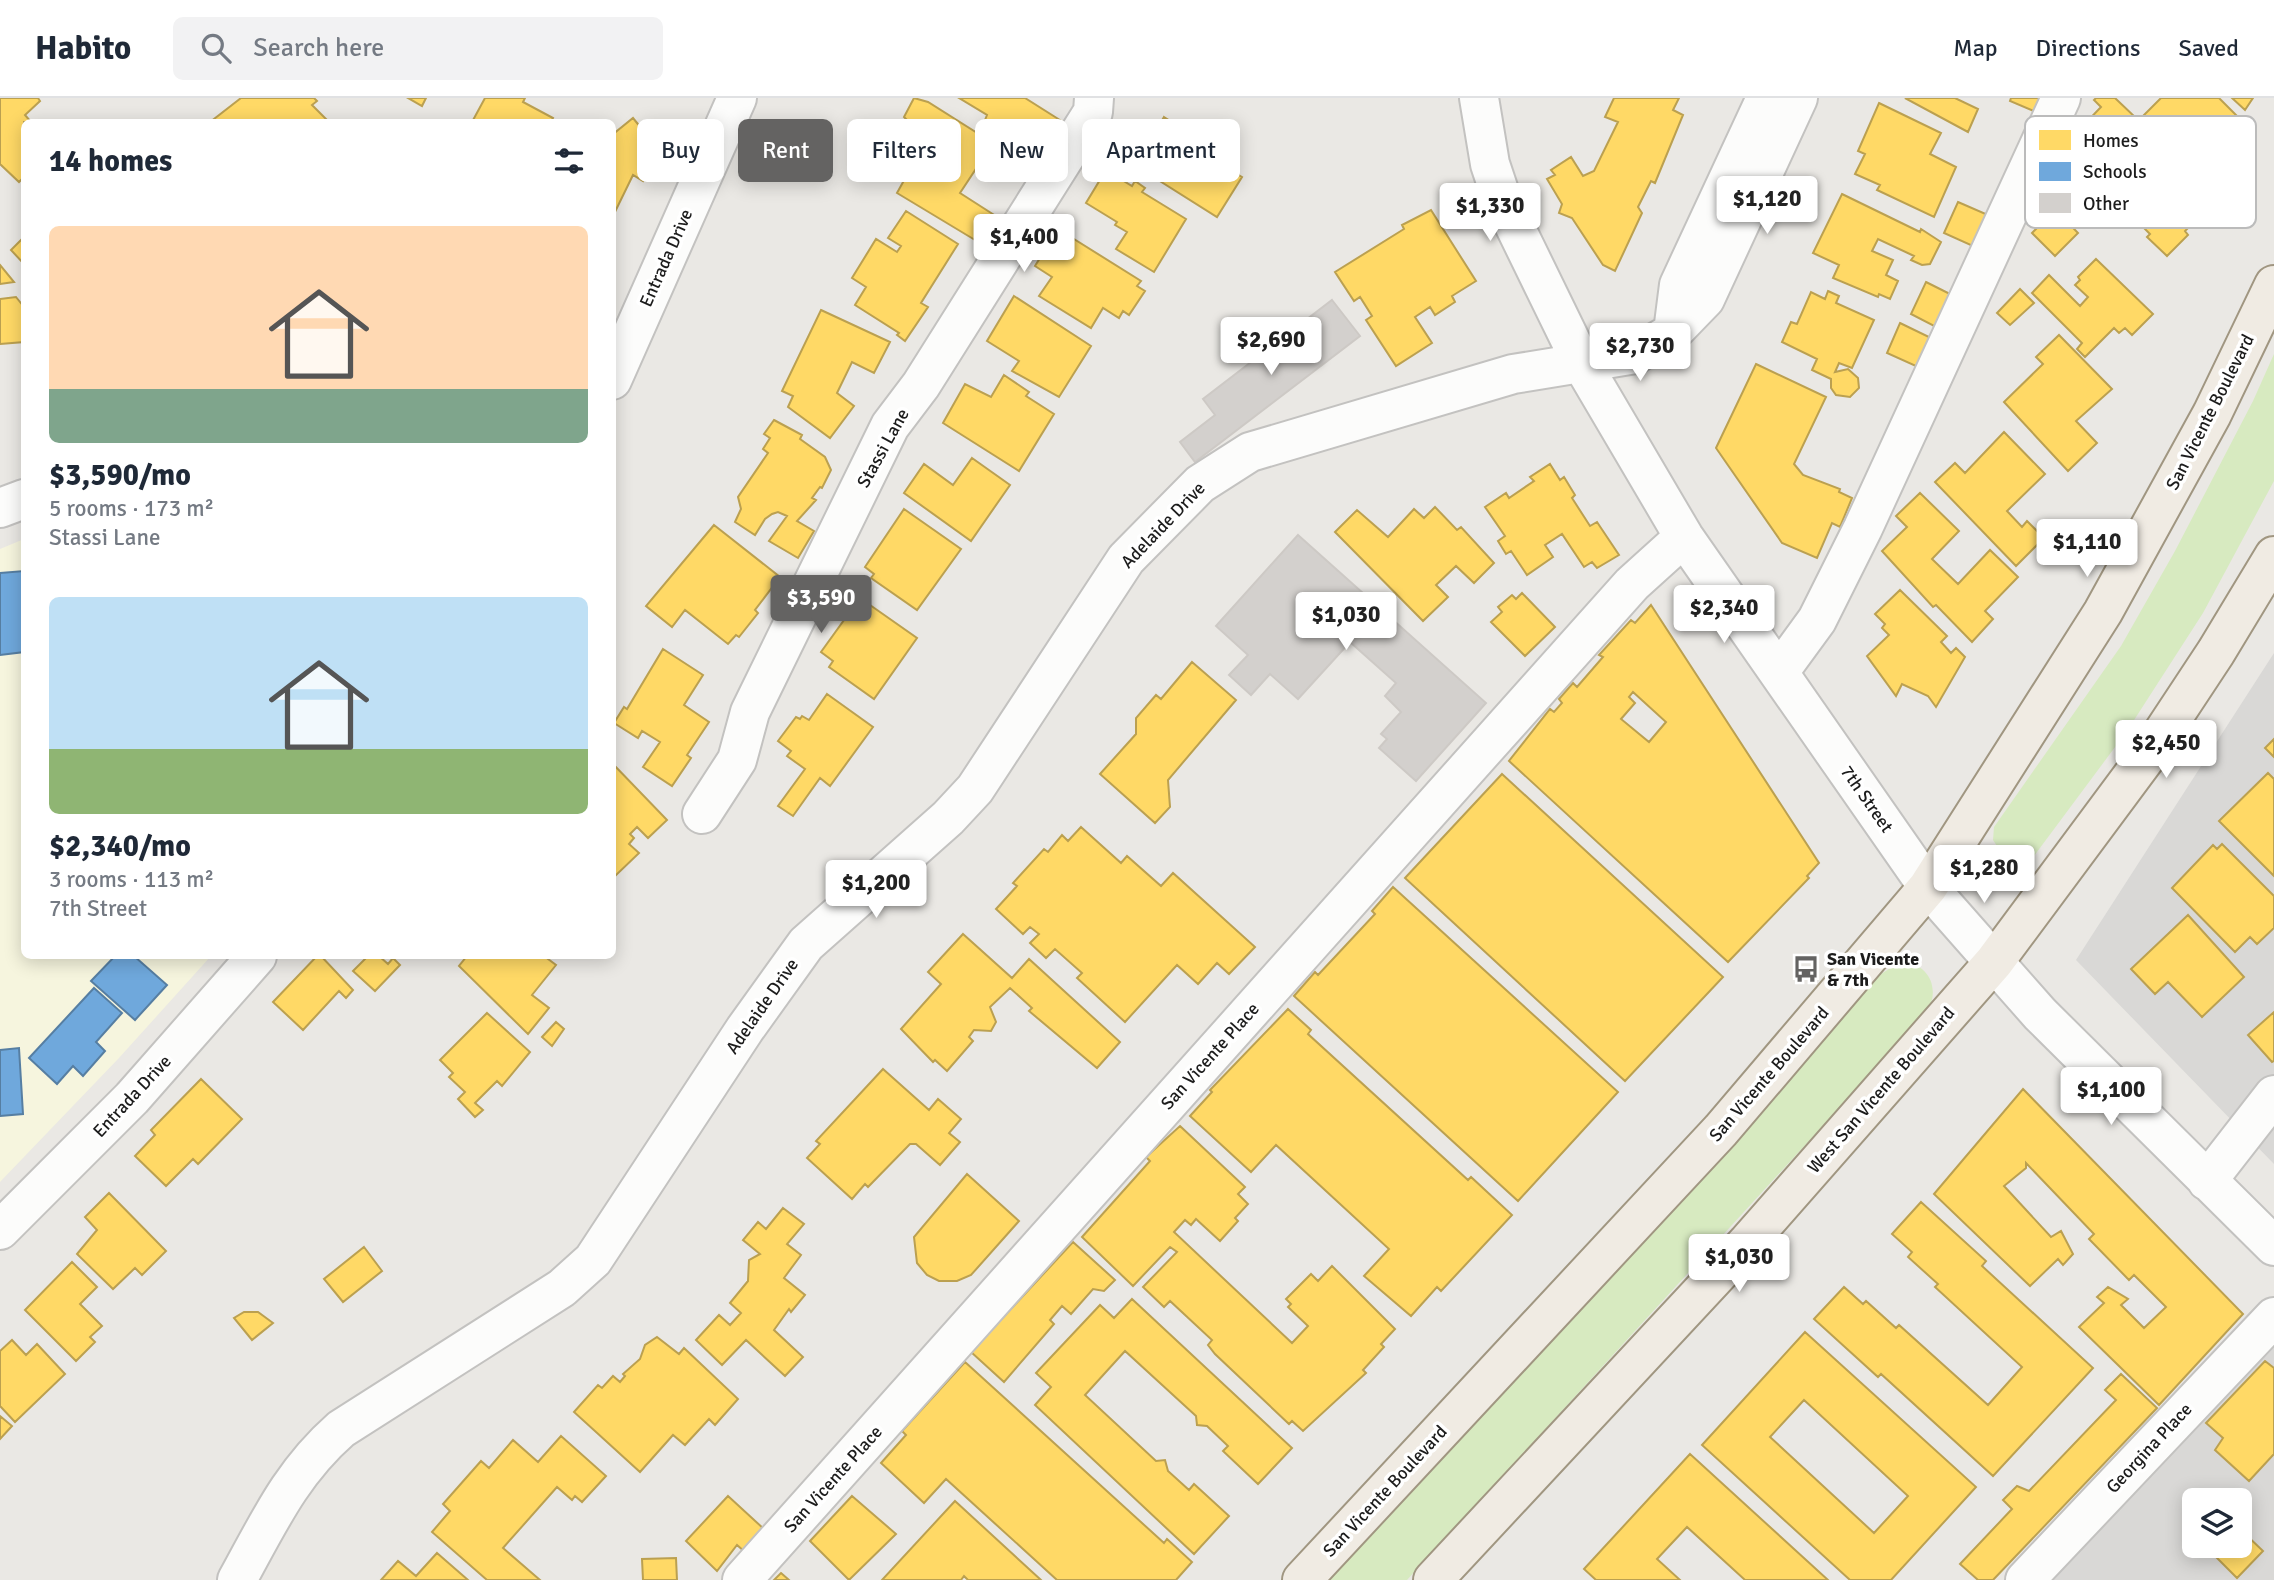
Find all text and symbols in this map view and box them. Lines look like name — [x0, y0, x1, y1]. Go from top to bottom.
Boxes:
search box — [173, 17, 663, 80]
text: Habito — [35, 28, 131, 69]
icon: search — [197, 29, 235, 67]
text: Search here — [253, 32, 384, 64]
text: Map — [1953, 33, 1998, 63]
text: Directions — [2036, 33, 2141, 63]
text: Saved — [2179, 33, 2239, 63]
legend — [2025, 116, 2256, 228]
chip: Buy — [637, 119, 724, 182]
chip: Rent — [738, 119, 833, 182]
chip: Filters — [847, 119, 961, 182]
chip: New — [975, 119, 1068, 182]
chip: Apartment — [1082, 119, 1240, 182]
text: Homes — [2083, 129, 2139, 153]
icon: filters — [550, 142, 588, 180]
text: 14 homes — [49, 143, 172, 180]
text: Schools — [2083, 160, 2147, 184]
pin: $1,120 — [1710, 176, 1824, 236]
pin: $1,330 — [1433, 184, 1547, 243]
text: $1,120 — [1733, 184, 1801, 213]
text: $1,330 — [1456, 191, 1524, 220]
text: Other — [2083, 192, 2129, 216]
street label: Entrada Drive — [635, 206, 697, 310]
pin: $1,400 — [967, 214, 1081, 274]
text: $1,400 — [990, 222, 1058, 251]
icon: home — [256, 271, 382, 397]
pin: $2,690 — [1214, 317, 1328, 377]
pin: $2,730 — [1583, 324, 1697, 383]
text: $2,690 — [1237, 325, 1305, 354]
street label: San Vicente Boulevard — [2161, 330, 2259, 494]
text: $2,730 — [1606, 331, 1674, 360]
street label: Stassi Lane — [852, 405, 914, 491]
text: $3,590/mo — [49, 457, 191, 494]
street label: Adelaide Drive — [1116, 477, 1210, 573]
text: 5 rooms · 173 m² — [49, 494, 214, 523]
pin: $1,110 — [2030, 519, 2144, 579]
text: Stassi Lane — [49, 523, 160, 552]
text: $1,110 — [2053, 527, 2121, 556]
pin: $3,590 — [764, 575, 878, 635]
text: $3,590 — [787, 583, 855, 612]
pin: $2,340 — [1667, 586, 1781, 645]
pin: $1,030 — [1289, 592, 1403, 652]
text: $2,340 — [1690, 593, 1758, 622]
text: $1,030 — [1312, 600, 1380, 629]
icon: home — [256, 642, 382, 768]
pin: $2,450 — [2109, 720, 2223, 780]
text: $2,450 — [2132, 728, 2200, 757]
street label: 7th Street — [1836, 761, 1898, 837]
text: $2,340/mo — [49, 828, 191, 865]
pin: $1,280 — [1927, 846, 2041, 905]
text: $1,280 — [1950, 853, 2018, 882]
pin: $1,200 — [819, 860, 933, 920]
text: 3 rooms · 113 m² — [49, 865, 214, 894]
text: $1,200 — [842, 868, 910, 897]
text: 7th Street — [49, 894, 147, 923]
place label: San Vicente & 7th — [1827, 948, 1919, 991]
street label: Adelaide Drive — [721, 954, 803, 1058]
bus stop icon: San Vicente & 7th — [1791, 954, 1821, 984]
street label: San Vicente Place — [1156, 998, 1264, 1114]
street label: San Vicente Boulevard — [1704, 1002, 1834, 1146]
street label: West San Vicente Boulevard — [1803, 1002, 1959, 1178]
street label: Entrada Drive — [88, 1050, 176, 1142]
pin: $1,100 — [2054, 1068, 2168, 1127]
text: $1,100 — [2077, 1075, 2145, 1104]
pin: $1,030 — [1682, 1234, 1796, 1294]
text: $1,030 — [1705, 1242, 1773, 1271]
street label: Georgina Place — [2102, 1398, 2196, 1498]
street label: San Vicente Place — [779, 1421, 887, 1537]
street label: San Vicente Boulevard — [1318, 1421, 1452, 1561]
map controls — [2182, 1488, 2252, 1558]
button: layers — [2182, 1488, 2252, 1558]

